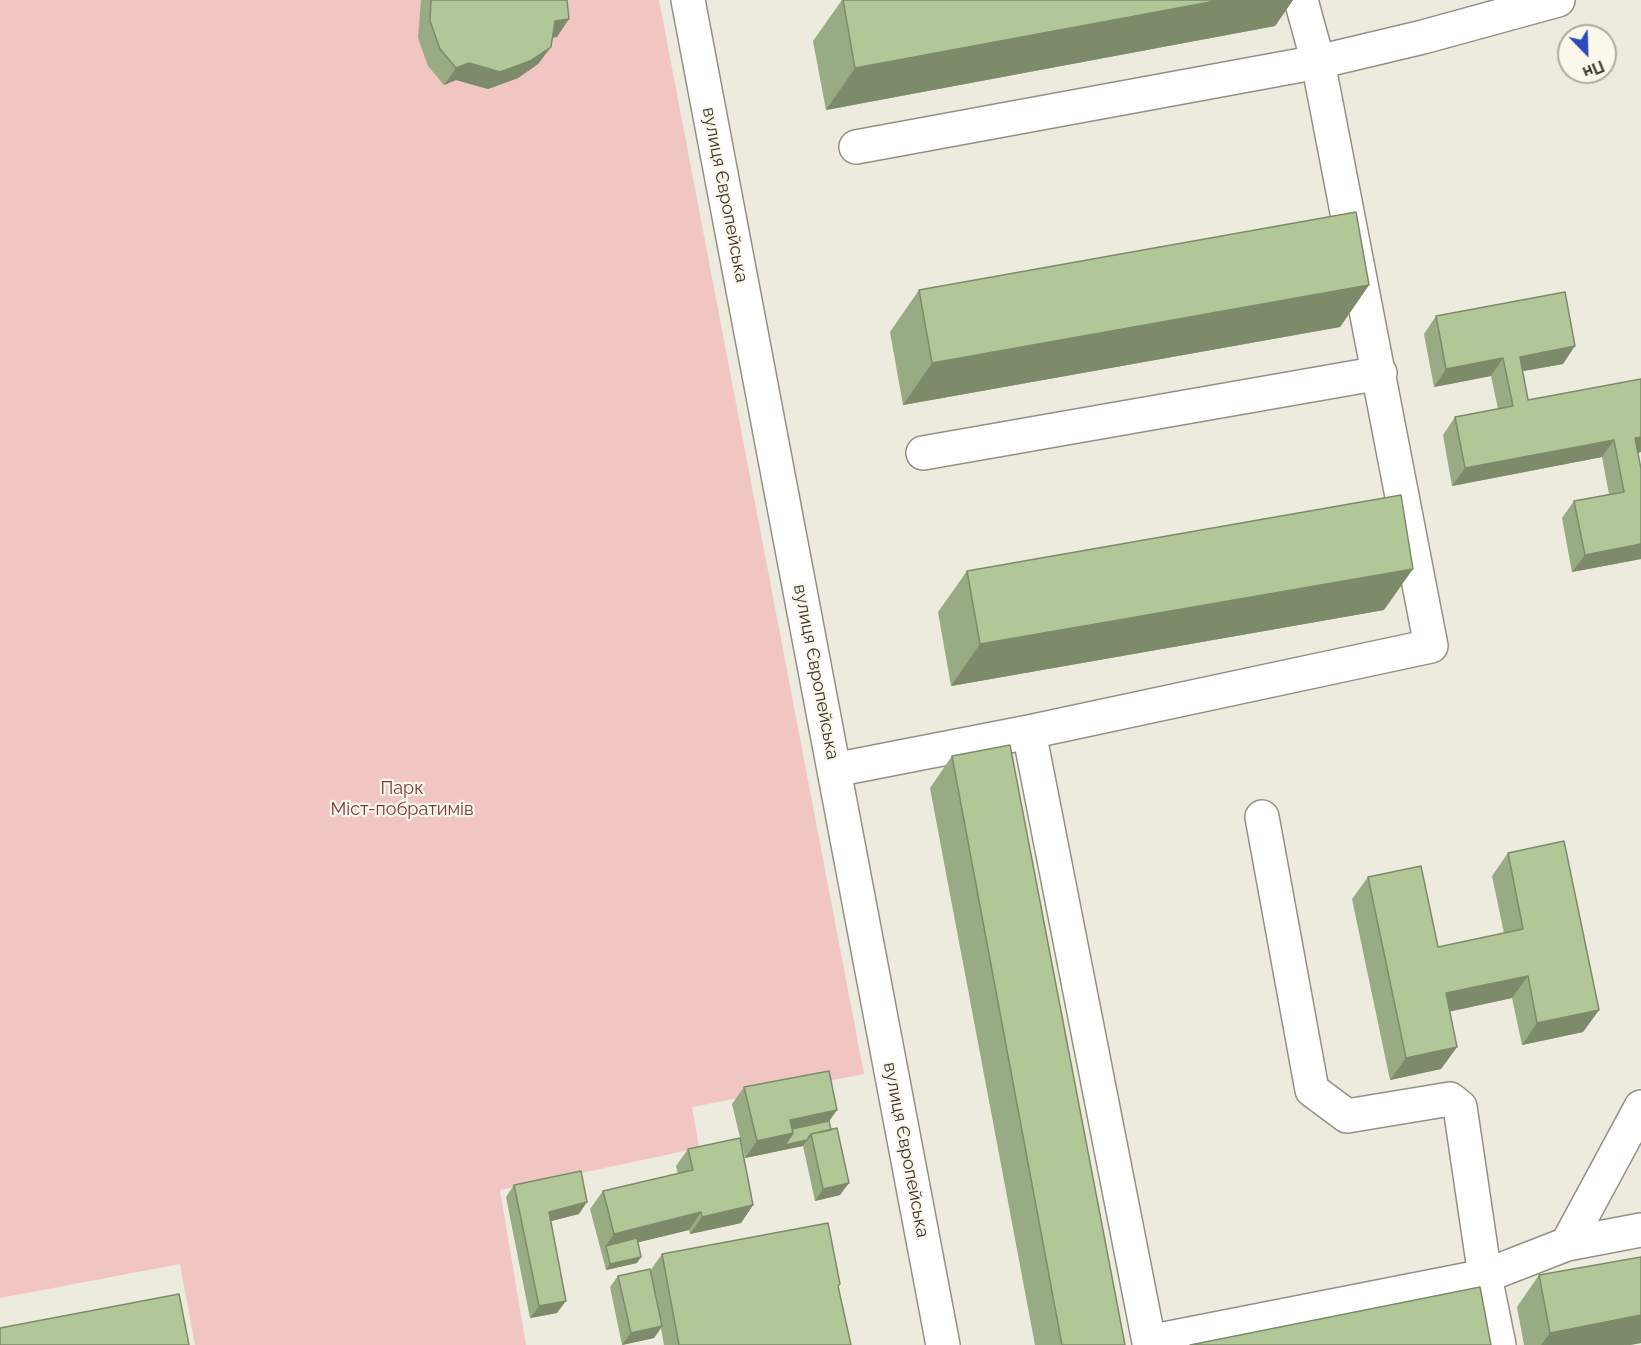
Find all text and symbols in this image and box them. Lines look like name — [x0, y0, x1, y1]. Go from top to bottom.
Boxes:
north arrow — [1557, 24, 1617, 84]
text: Пн — [1580, 56, 1607, 82]
street label: вулиця Європейська — [697, 105, 753, 285]
street label: вулиця Європейська — [788, 582, 844, 762]
park label: Парк Міст-побратимів — [330, 778, 474, 820]
street label: вулиця Європейська — [878, 1060, 934, 1240]

